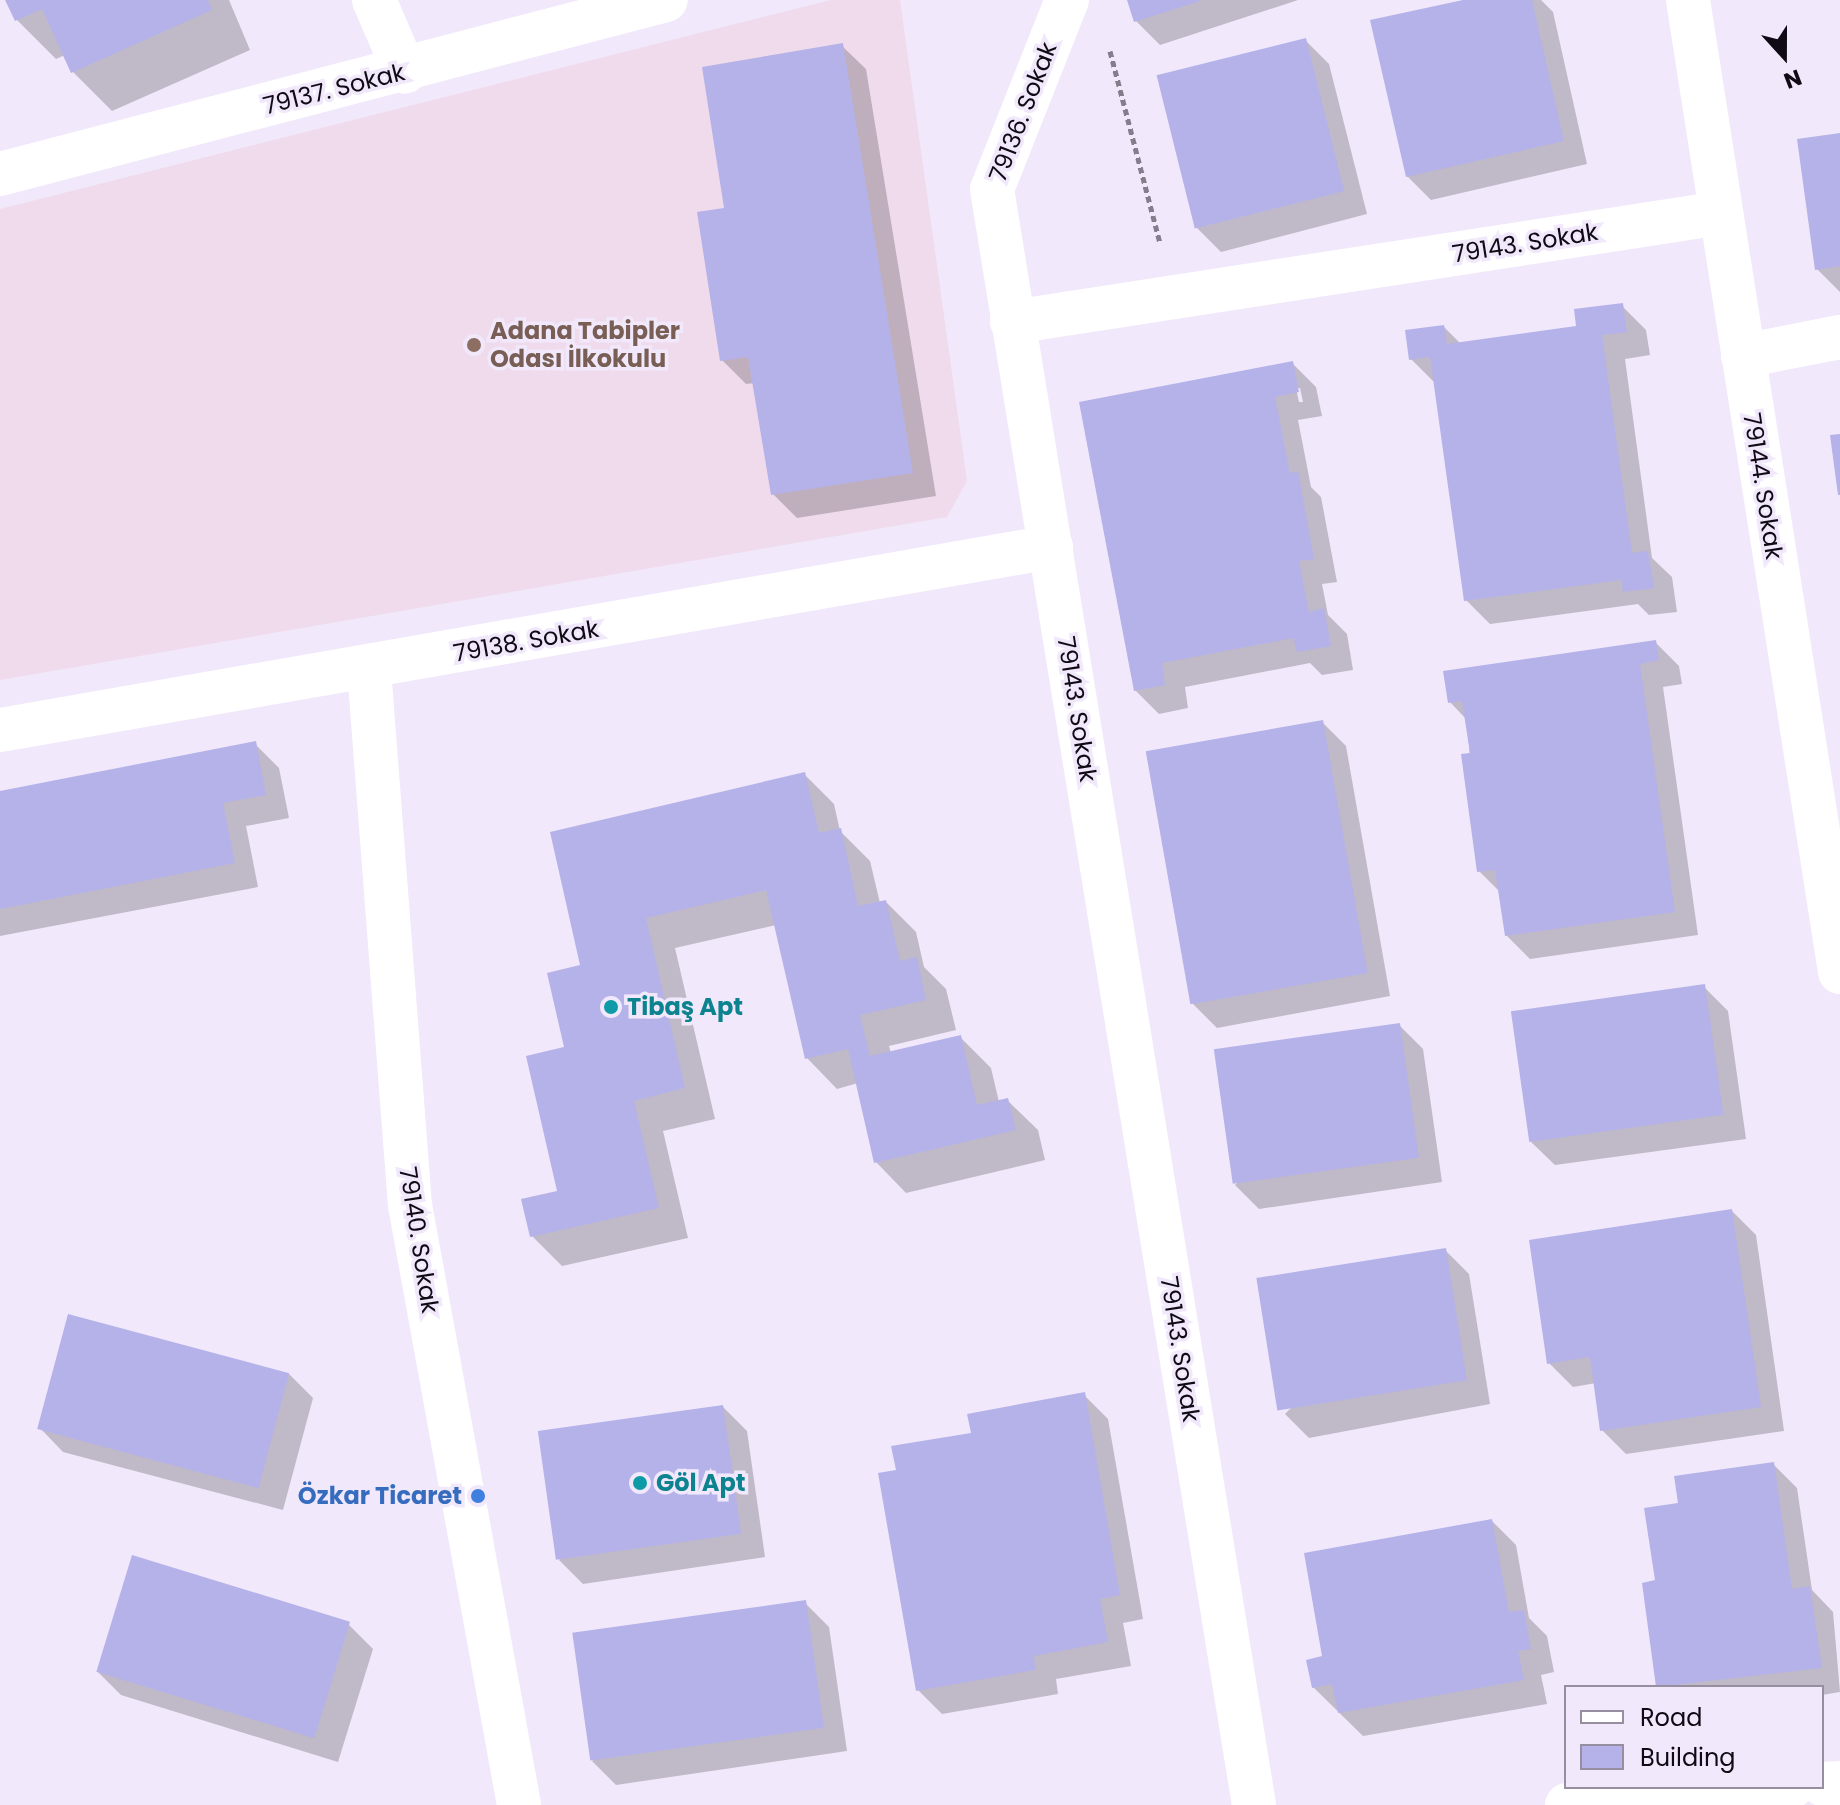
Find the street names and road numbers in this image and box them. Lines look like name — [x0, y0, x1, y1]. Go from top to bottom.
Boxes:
street label: 79136. Sokak — [983, 38, 1063, 186]
street label: 79137. Sokak — [260, 57, 408, 121]
street label: 79143. Sokak — [1450, 217, 1600, 269]
street label: 79144. Sokak — [1737, 411, 1789, 561]
street label: 79138. Sokak — [451, 614, 601, 668]
street label: 79143. Sokak — [1051, 634, 1103, 784]
street label: 79140. Sokak — [393, 1165, 445, 1315]
street label: 79143. Sokak — [1154, 1274, 1206, 1424]

